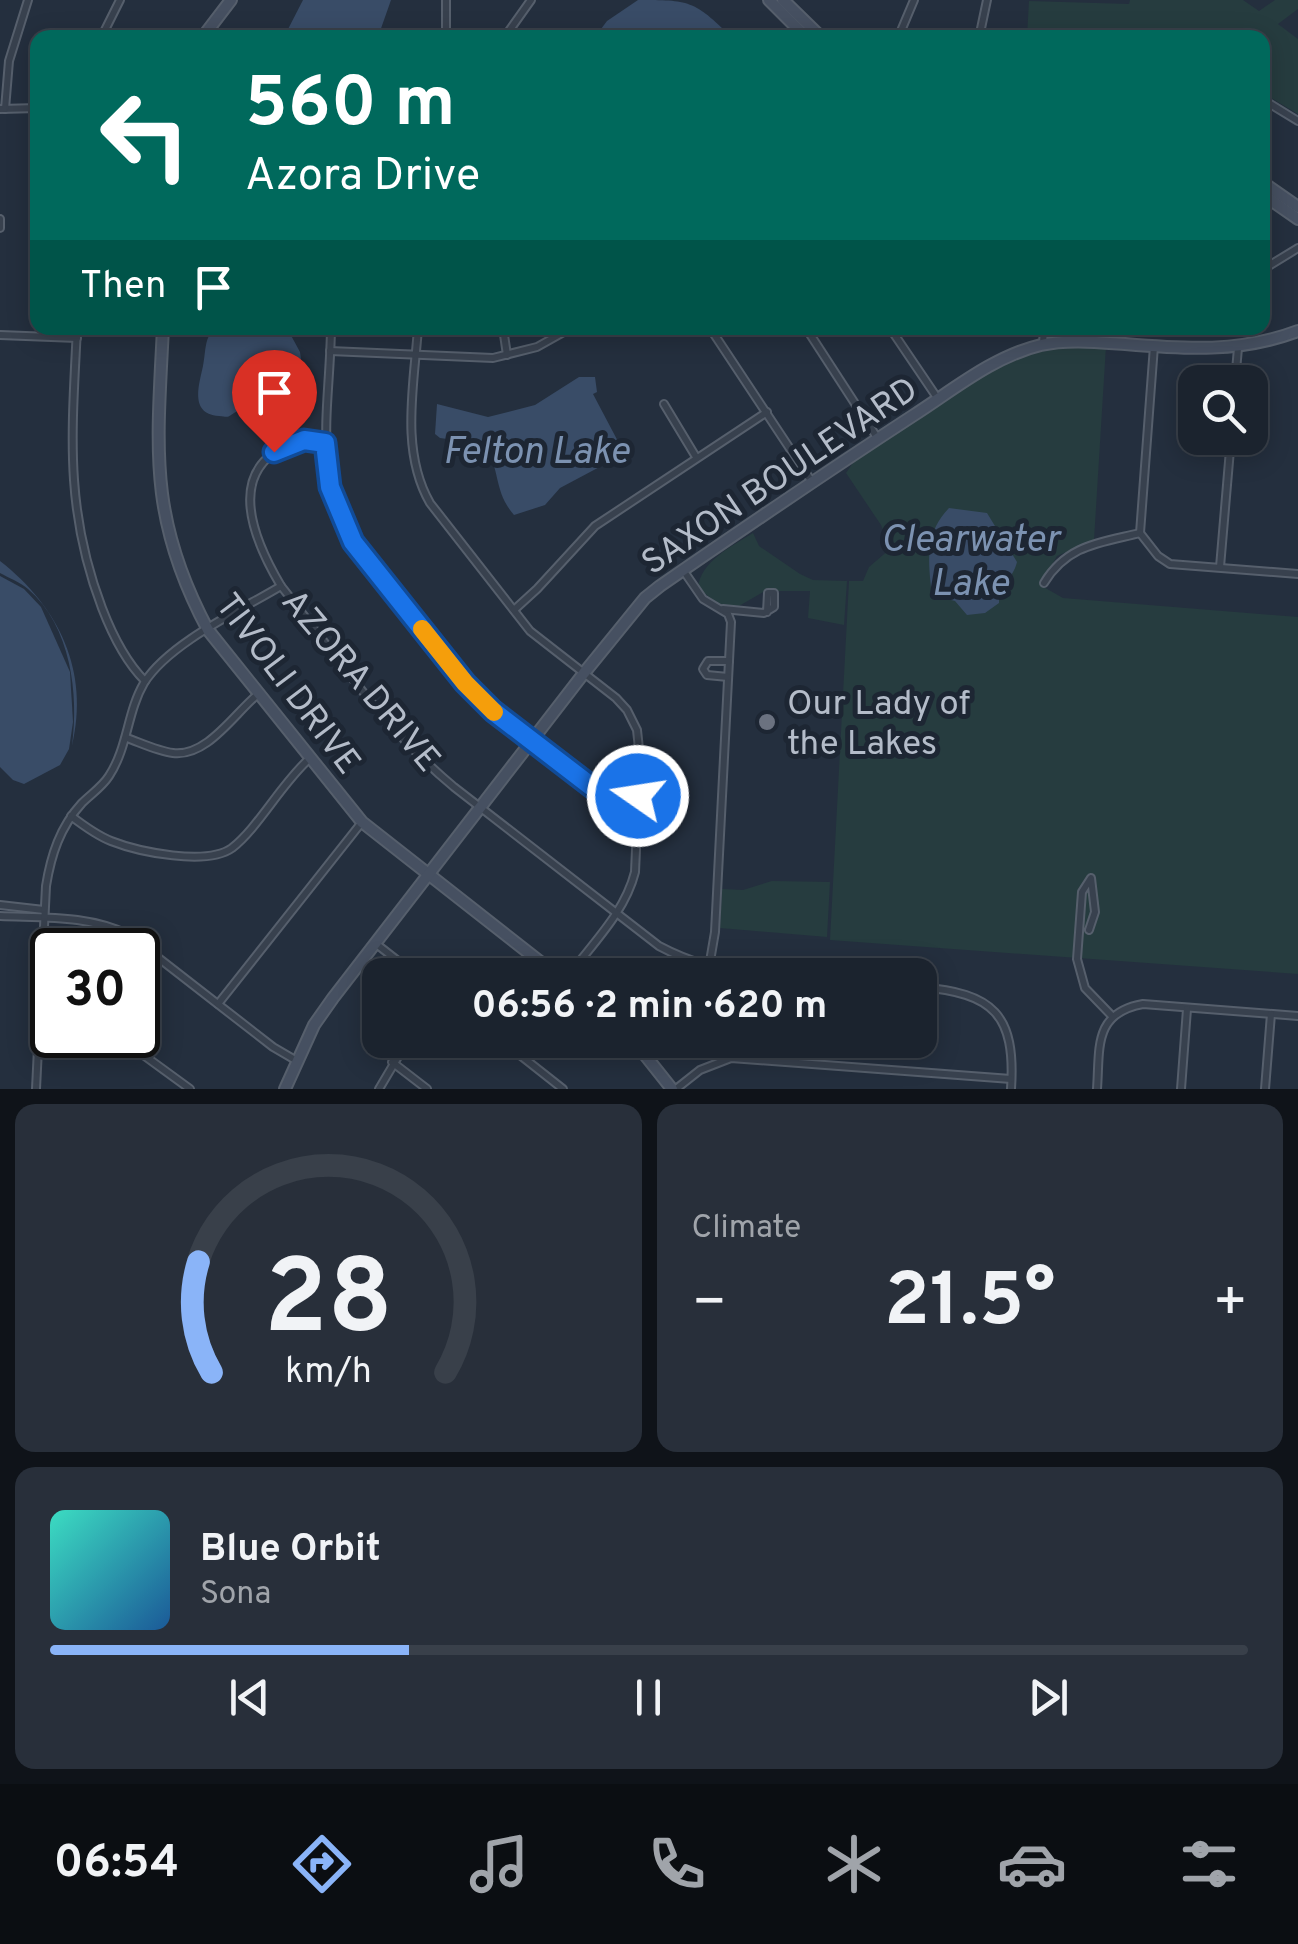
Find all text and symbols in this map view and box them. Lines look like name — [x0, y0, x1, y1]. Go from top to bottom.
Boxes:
text: 560 m — [245, 62, 456, 151]
icon: left — [80, 70, 210, 200]
text: Azora Drive — [245, 149, 480, 206]
icon: arrive — [186, 260, 241, 315]
text: Then — [80, 263, 166, 312]
pin — [232, 350, 317, 453]
icon: arrive — [247, 365, 302, 420]
map controls — [1178, 365, 1268, 455]
button: search — [1178, 365, 1268, 455]
street label: SAXON BOULEVARD — [634, 369, 927, 586]
water label: Felton Lake — [443, 429, 630, 478]
water label: Clearwater Lake — [881, 517, 1062, 610]
street label: AZORA DRIVE — [271, 582, 449, 782]
street label: TIVOLI DRIVE — [204, 586, 369, 784]
place label: Our Lady of the Lakes — [787, 683, 970, 767]
marker: Our Lady of the Lakes — [756, 711, 778, 733]
position arrow — [586, 744, 690, 848]
speed limit sign: 30 — [30, 928, 160, 1058]
text: 06:56 · 2 min · 620 m — [472, 983, 827, 1032]
text: Climate — [692, 1209, 801, 1249]
text: 28 — [264, 1238, 393, 1370]
text: 21.5° — [884, 1257, 1055, 1352]
text: − — [692, 1270, 727, 1340]
text: + — [1213, 1270, 1248, 1340]
text: km/h — [285, 1350, 372, 1396]
text: Blue Orbit — [200, 1526, 381, 1575]
text: Sona — [200, 1575, 271, 1615]
icon: previous — [222, 1670, 277, 1725]
icon: pause — [621, 1670, 676, 1725]
icon: next — [1021, 1670, 1076, 1725]
icon: directions — [287, 1829, 357, 1899]
icon: music — [464, 1829, 534, 1899]
icon: phone — [642, 1829, 712, 1899]
icon: climate — [819, 1829, 889, 1899]
icon: car — [997, 1829, 1067, 1899]
icon: filters — [1174, 1829, 1244, 1899]
text: 06:54 — [54, 1836, 179, 1893]

